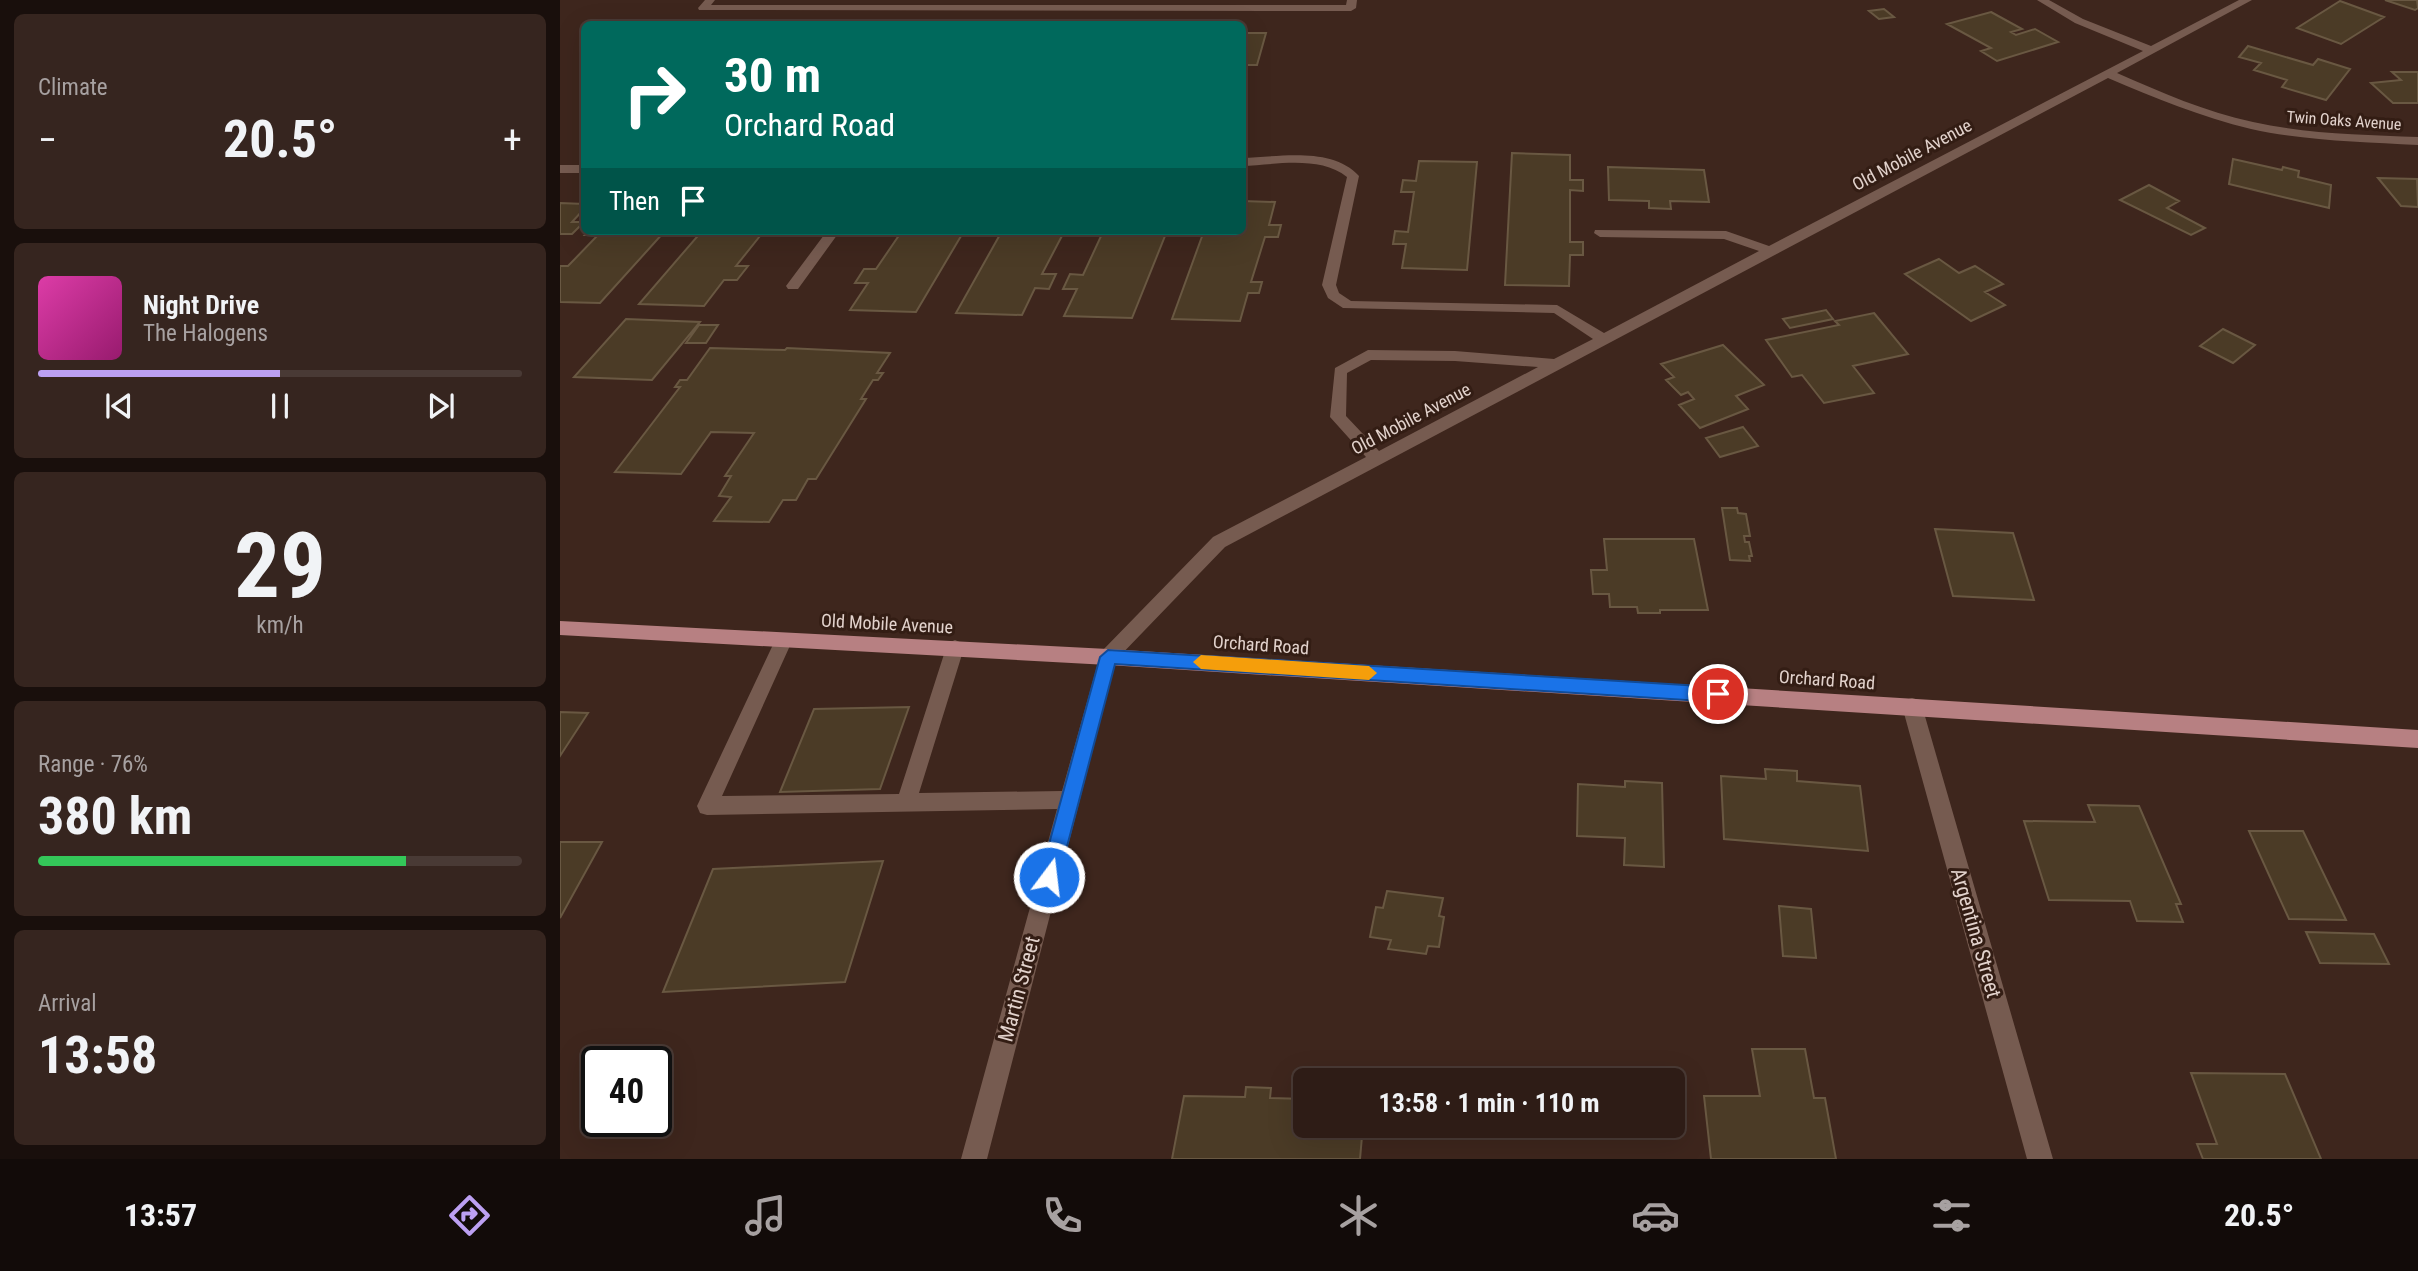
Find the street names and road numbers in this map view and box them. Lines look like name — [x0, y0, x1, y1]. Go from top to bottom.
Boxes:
street label: Twin Oaks Avenue — [2286, 107, 2402, 134]
street label: Old Mobile Avenue — [1848, 114, 1975, 195]
street label: Old Mobile Avenue — [1347, 378, 1474, 459]
street label: Old Mobile Avenue — [820, 610, 954, 637]
street label: Orchard Road — [1212, 631, 1310, 658]
street label: Orchard Road — [1778, 666, 1876, 693]
street label: Argentina Street — [1946, 865, 2006, 1001]
street label: Martin Street — [993, 934, 1045, 1044]

